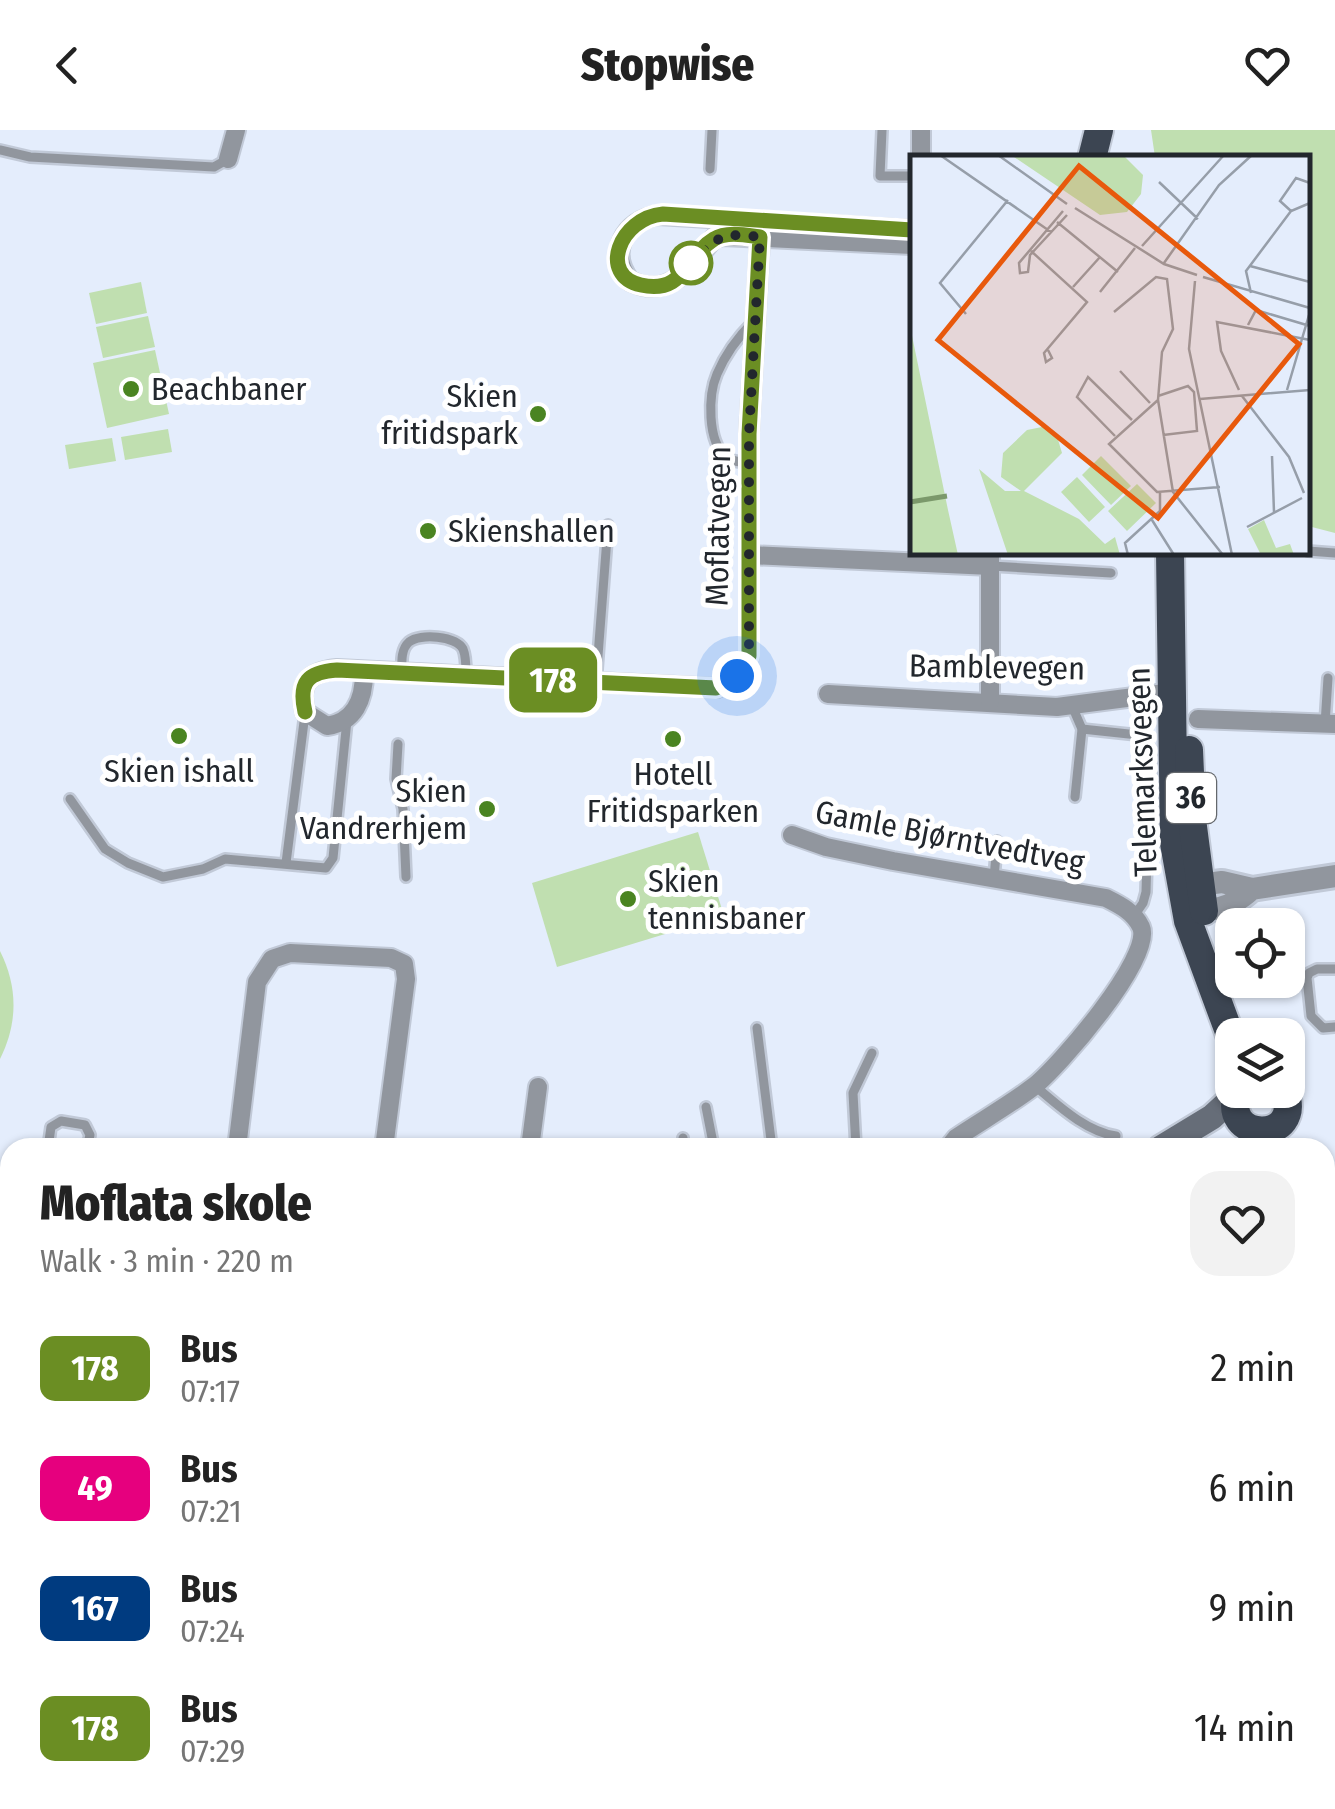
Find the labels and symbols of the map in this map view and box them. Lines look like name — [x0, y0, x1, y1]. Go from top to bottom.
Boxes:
inset map — [910, 155, 1310, 555]
unlabelled marker — [670, 242, 712, 284]
place label: Beachbaner — [151, 370, 307, 408]
place label: Skien fritidspark — [381, 377, 518, 452]
marker: Beachbaner — [120, 378, 142, 400]
marker: Skien fritidspark — [527, 403, 549, 425]
street label: Moflatvegen — [698, 446, 738, 606]
place label: Skienshallen — [448, 512, 615, 550]
marker: Skienshallen — [417, 520, 439, 542]
street label: Bamblevegen — [909, 646, 1085, 688]
line badge: 178 — [496, 648, 610, 712]
your location — [712, 651, 762, 701]
street label: Telemarksvegen — [1119, 667, 1165, 877]
marker: Skien ishall — [168, 725, 190, 747]
marker: Hotell Fritidsparken — [662, 728, 684, 750]
place label: Skien ishall — [104, 752, 254, 790]
place label: Hotell Fritidsparken — [587, 755, 759, 830]
place label: Skien Vandrerhjem — [300, 772, 467, 847]
road number: 36 — [1166, 773, 1216, 823]
street label: Gamle Bjørntvedtveg — [812, 792, 1088, 882]
marker: Skien Vandrerhjem — [476, 798, 498, 820]
place label: Skien tennisbaner — [648, 862, 806, 937]
marker: Skien tennisbaner — [617, 888, 639, 910]

